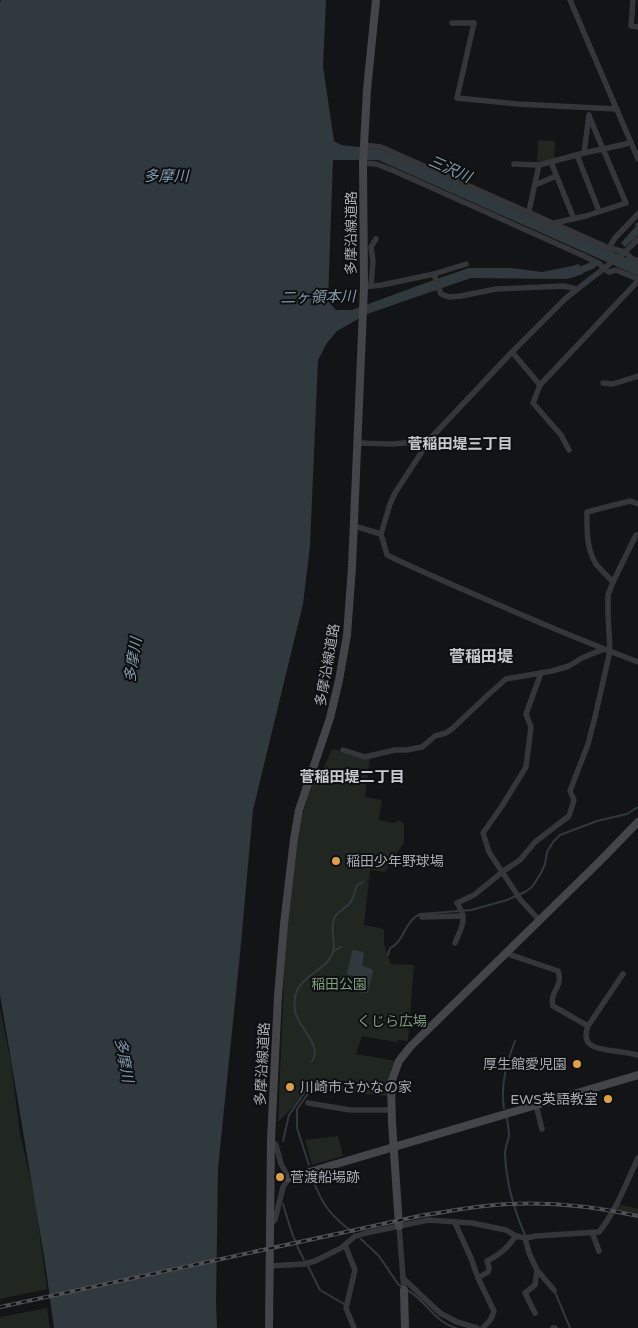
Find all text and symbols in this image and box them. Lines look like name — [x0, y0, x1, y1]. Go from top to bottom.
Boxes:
water label: 三沢川 — [426, 152, 476, 187]
water label: 多摩川 — [143, 167, 190, 185]
street label: 多摩沿線道路 — [343, 191, 360, 275]
water label: 二ヶ領本川 — [280, 287, 358, 307]
district label: 菅稲田堤三丁目 — [407, 435, 513, 453]
street label: 多摩沿線道路 — [312, 622, 343, 708]
water label: 多摩川 — [121, 634, 146, 684]
district label: 菅稲田堤 — [449, 647, 513, 667]
district label: 菅稲田堤二丁目 — [299, 768, 405, 786]
place label: 稲田少年野球場 — [346, 853, 444, 870]
marker: 稲田少年野球場 — [330, 855, 342, 867]
park label: 稲田公園 — [311, 976, 367, 993]
park label: くじら広場 — [357, 1013, 427, 1030]
street label: 多摩沿線道路 — [252, 1022, 273, 1106]
water label: 多摩川 — [111, 1036, 137, 1086]
place label: 厚生館愛児園 — [483, 1056, 567, 1073]
marker: 厚生館愛児園 — [571, 1058, 583, 1070]
place label: 川崎市さかなの家 — [300, 1079, 412, 1096]
marker: 川崎市さかなの家 — [284, 1081, 296, 1093]
place label: EWS英語教室 — [510, 1091, 598, 1108]
marker: EWS英語教室 — [602, 1093, 614, 1105]
place label: 菅渡船場跡 — [290, 1169, 360, 1186]
marker: 菅渡船場跡 — [274, 1171, 286, 1183]

